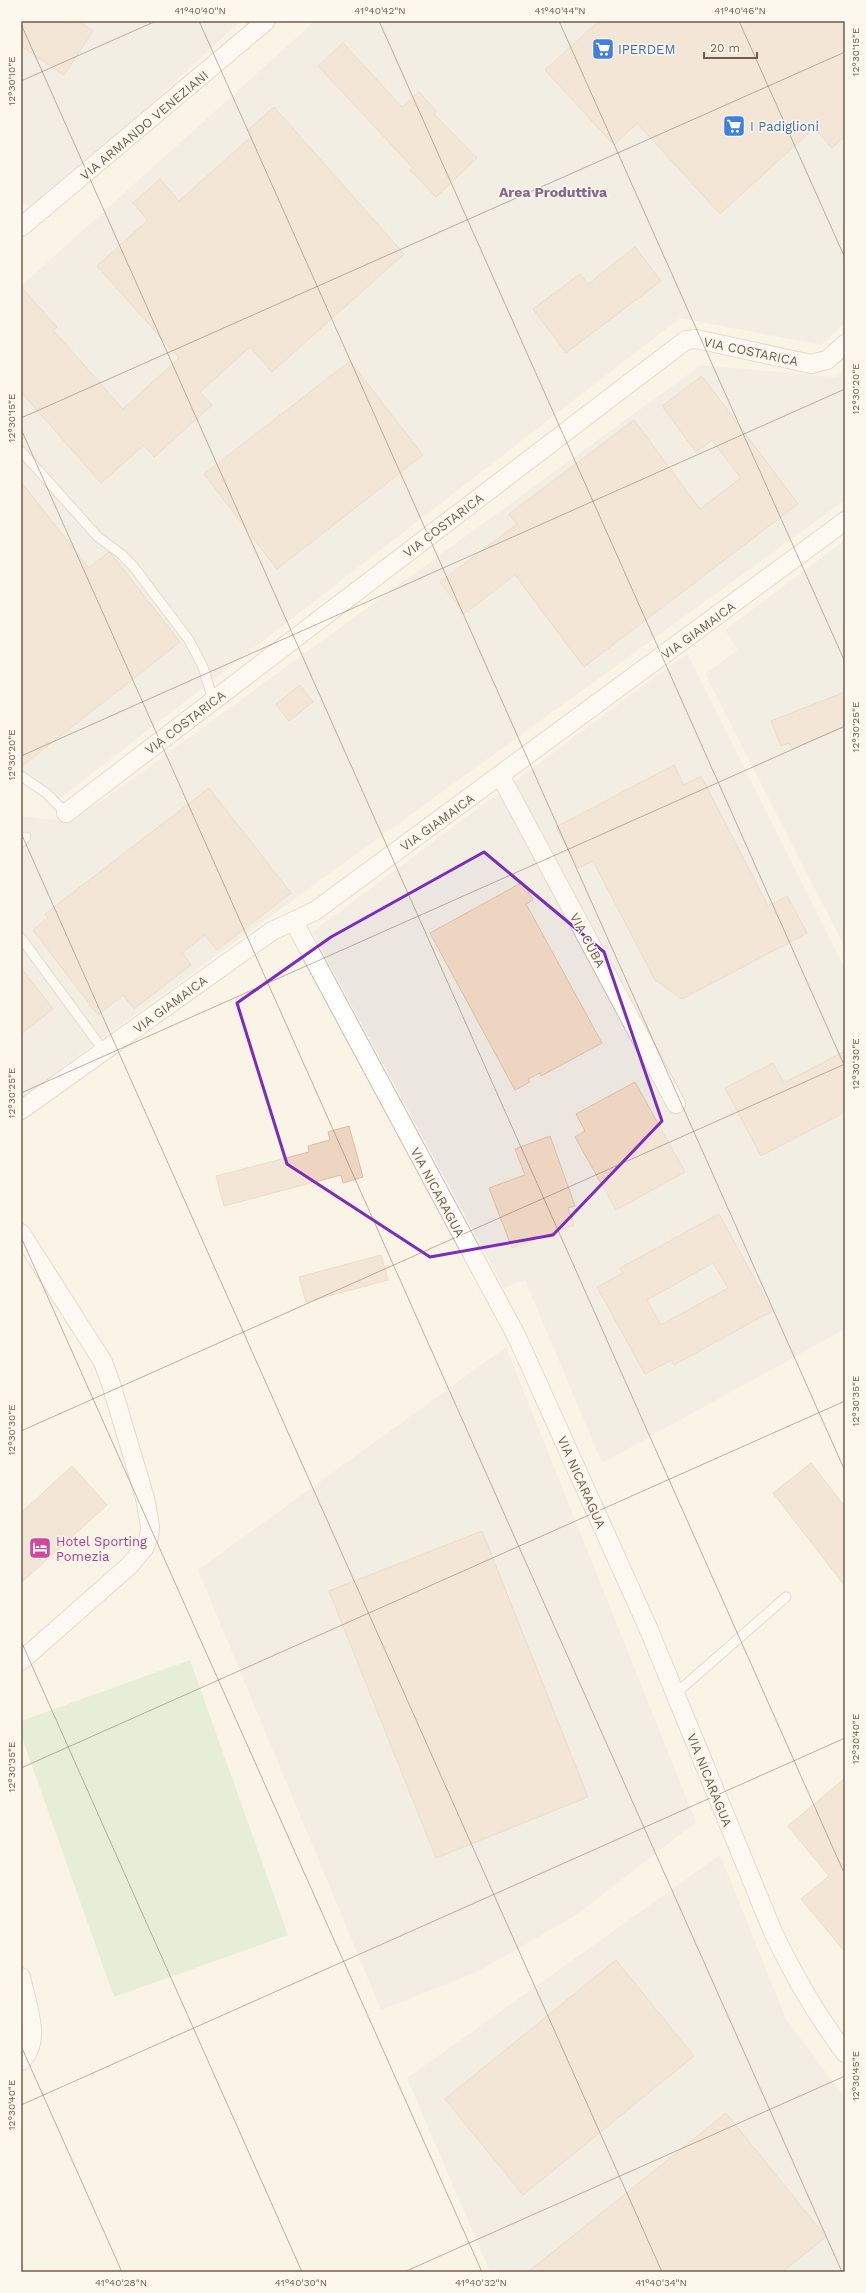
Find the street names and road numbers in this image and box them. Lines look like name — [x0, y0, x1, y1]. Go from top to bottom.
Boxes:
street label: VIA ARMANDO VENEZIANI — [77, 67, 211, 183]
street label: VIA COSTARICA — [702, 334, 800, 369]
street label: VIA COSTARICA — [400, 490, 487, 560]
street label: VIA GIAMAICA — [658, 598, 738, 662]
street label: VIA COSTARICA — [142, 687, 229, 757]
street label: VIA GIAMAICA — [397, 790, 477, 854]
street label: VIA CUBA — [567, 910, 608, 971]
street label: VIA GIAMAICA — [130, 972, 210, 1036]
street label: VIA NICARAGUA — [408, 1145, 468, 1240]
street label: VIA NICARAGUA — [554, 1434, 609, 1531]
street label: VIA NICARAGUA — [684, 1731, 735, 1830]

